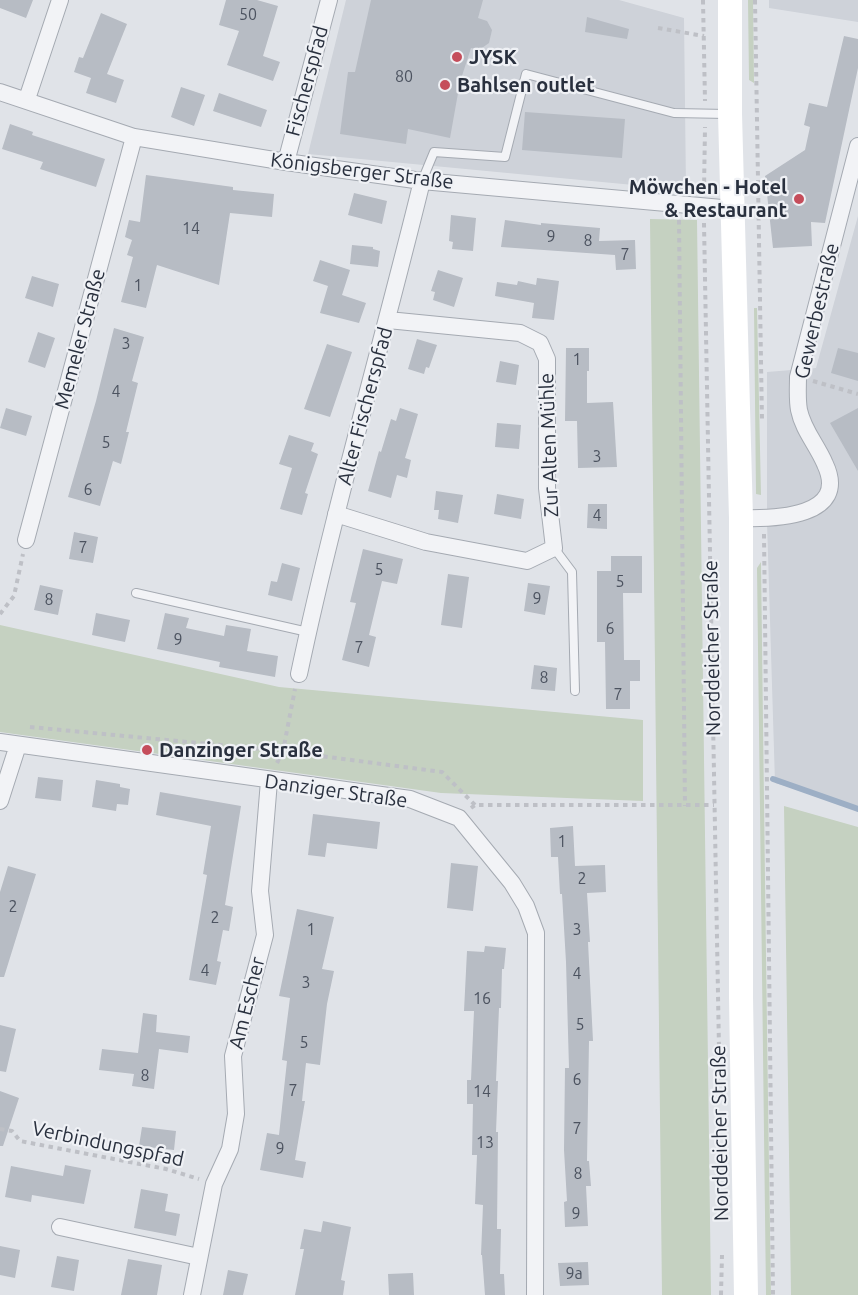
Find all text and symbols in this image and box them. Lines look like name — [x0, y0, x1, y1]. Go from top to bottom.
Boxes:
house number: 50 — [239, 5, 257, 25]
street label: Fischerspfad — [281, 23, 333, 139]
place label: JYSK — [469, 45, 517, 69]
marker: JYSK — [450, 50, 464, 64]
house number: 80 — [395, 67, 413, 87]
place label: Bahlsen outlet — [457, 73, 595, 97]
marker: Bahlsen outlet — [438, 78, 452, 92]
street label: Königsberger Straße — [269, 148, 455, 194]
place label: Möwchen - Hotel & Restaurant — [629, 175, 787, 222]
marker: Möwchen - Hotel & Restaurant — [792, 192, 806, 206]
house number: 14 — [182, 219, 200, 239]
house number: 9 — [546, 227, 556, 247]
house number: 8 — [583, 231, 593, 251]
street label: Gewerbestraße — [790, 241, 844, 381]
house number: 7 — [620, 245, 630, 265]
street label: Memeler Straße — [50, 266, 110, 412]
house number: 1 — [133, 276, 143, 296]
street label: Alter Fischerspfad — [332, 324, 398, 488]
house number: 3 — [121, 334, 131, 354]
house number: 1 — [572, 350, 582, 370]
street label: Zur Alten Mühle — [534, 372, 564, 518]
house number: 4 — [111, 382, 121, 402]
house number: 5 — [101, 433, 111, 453]
house number: 3 — [592, 447, 602, 467]
house number: 6 — [83, 480, 93, 500]
house number: 4 — [592, 506, 602, 526]
house number: 7 — [78, 538, 88, 558]
house number: 5 — [374, 560, 384, 580]
street label: Norddeicher Straße — [698, 560, 726, 736]
house number: 5 — [615, 572, 625, 592]
house number: 9 — [532, 589, 542, 609]
house number: 8 — [44, 590, 54, 610]
house number: 6 — [605, 619, 615, 639]
house number: 9 — [173, 630, 183, 650]
house number: 7 — [354, 638, 364, 658]
house number: 8 — [539, 668, 549, 688]
house number: 7 — [613, 685, 623, 705]
place label: Danzinger Straße — [159, 738, 323, 762]
marker: Danzinger Straße — [140, 743, 154, 757]
street label: Danziger Straße — [263, 769, 409, 813]
house number: 1 — [557, 832, 567, 852]
house number: 2 — [577, 869, 587, 889]
house number: 2 — [8, 897, 18, 917]
house number: 2 — [210, 908, 220, 928]
house number: 1 — [306, 920, 316, 940]
house number: 3 — [572, 920, 582, 940]
street label: Am Escher — [224, 954, 270, 1052]
house number: 4 — [200, 961, 210, 981]
house number: 4 — [572, 964, 582, 984]
house number: 3 — [301, 973, 311, 993]
house number: 16 — [473, 989, 491, 1009]
house number: 5 — [575, 1015, 585, 1035]
house number: 5 — [299, 1033, 309, 1053]
street label: Norddeicher Straße — [706, 1045, 734, 1221]
house number: 8 — [140, 1066, 150, 1086]
house number: 6 — [572, 1070, 582, 1090]
house number: 7 — [288, 1081, 298, 1101]
house number: 14 — [473, 1082, 491, 1102]
street label: Verbindungspfad — [30, 1116, 186, 1172]
house number: 7 — [572, 1119, 582, 1139]
house number: 13 — [476, 1133, 494, 1153]
house number: 9 — [275, 1139, 285, 1159]
house number: 8 — [573, 1164, 583, 1184]
house number: 9 — [571, 1204, 581, 1224]
house number: 9a — [565, 1264, 583, 1284]

